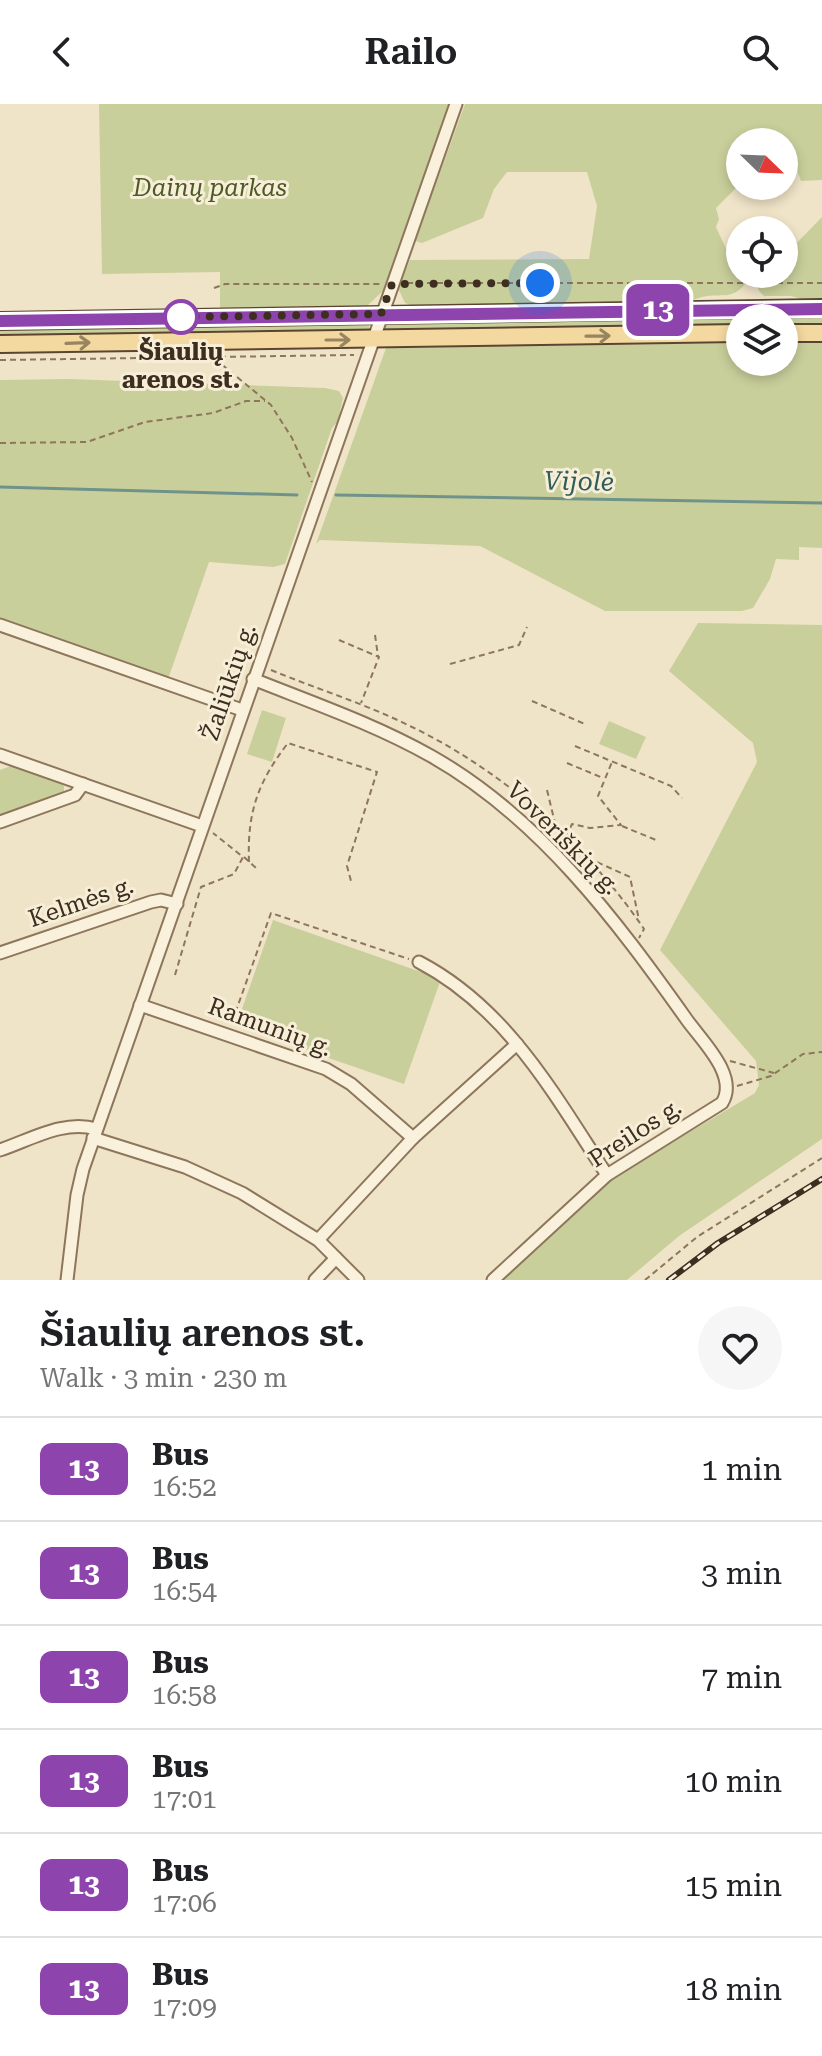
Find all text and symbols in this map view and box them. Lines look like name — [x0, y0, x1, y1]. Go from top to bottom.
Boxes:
icon: back — [40, 30, 84, 74]
icon: search — [738, 30, 782, 74]
text: Railo — [365, 31, 457, 73]
north arrow — [726, 128, 798, 200]
map controls — [726, 128, 798, 376]
park label: Dainų parkas — [132, 174, 287, 202]
button: locate — [726, 216, 798, 288]
your location — [520, 263, 560, 303]
line badge: 13 — [622, 284, 694, 336]
text: 13 — [642, 293, 674, 326]
marker: Šiaulių arenos st. — [164, 300, 198, 334]
button: layers — [726, 304, 798, 376]
one-way arrow — [584, 328, 611, 343]
one-way arrow — [324, 332, 351, 348]
one-way arrow — [64, 335, 91, 351]
place label: Šiaulių arenos st. — [122, 337, 240, 394]
water label: Vijolė — [544, 465, 614, 497]
street label: Žaliūkių g. — [195, 620, 262, 744]
street label: Voveriškių g. — [501, 776, 625, 900]
street label: Kelmės g. — [25, 871, 137, 933]
street label: Ramunių g. — [204, 992, 336, 1062]
street label: Preilos g. — [583, 1093, 687, 1173]
button: heart — [698, 1306, 782, 1390]
text: Šiaulių arenos st. — [40, 1311, 365, 1355]
text: Walk · 3 min · 230 m — [40, 1363, 287, 1393]
text: Bus — [152, 1437, 209, 1472]
text: 13 — [68, 1452, 100, 1485]
text: 1 min — [701, 1452, 782, 1487]
text: 16:52 — [152, 1472, 217, 1502]
text: Bus — [152, 1541, 209, 1576]
text: 13 — [68, 1556, 100, 1589]
text: 3 min — [701, 1556, 782, 1591]
text: 16:54 — [152, 1576, 217, 1606]
text: Bus — [152, 1645, 209, 1680]
text: 13 — [68, 1660, 100, 1693]
text: 7 min — [701, 1660, 782, 1695]
text: 16:58 — [152, 1680, 217, 1710]
text: Bus — [152, 1749, 209, 1784]
text: 13 — [68, 1764, 100, 1797]
text: 10 min — [685, 1764, 782, 1799]
text: 17:01 — [152, 1784, 217, 1814]
text: Bus — [152, 1853, 209, 1888]
text: 13 — [68, 1868, 100, 1901]
text: 15 min — [685, 1868, 782, 1903]
text: 17:06 — [152, 1888, 217, 1918]
text: Bus — [152, 1957, 209, 1992]
text: 13 — [68, 1972, 100, 2005]
text: 18 min — [685, 1972, 782, 2007]
text: 17:09 — [152, 1992, 217, 2022]

